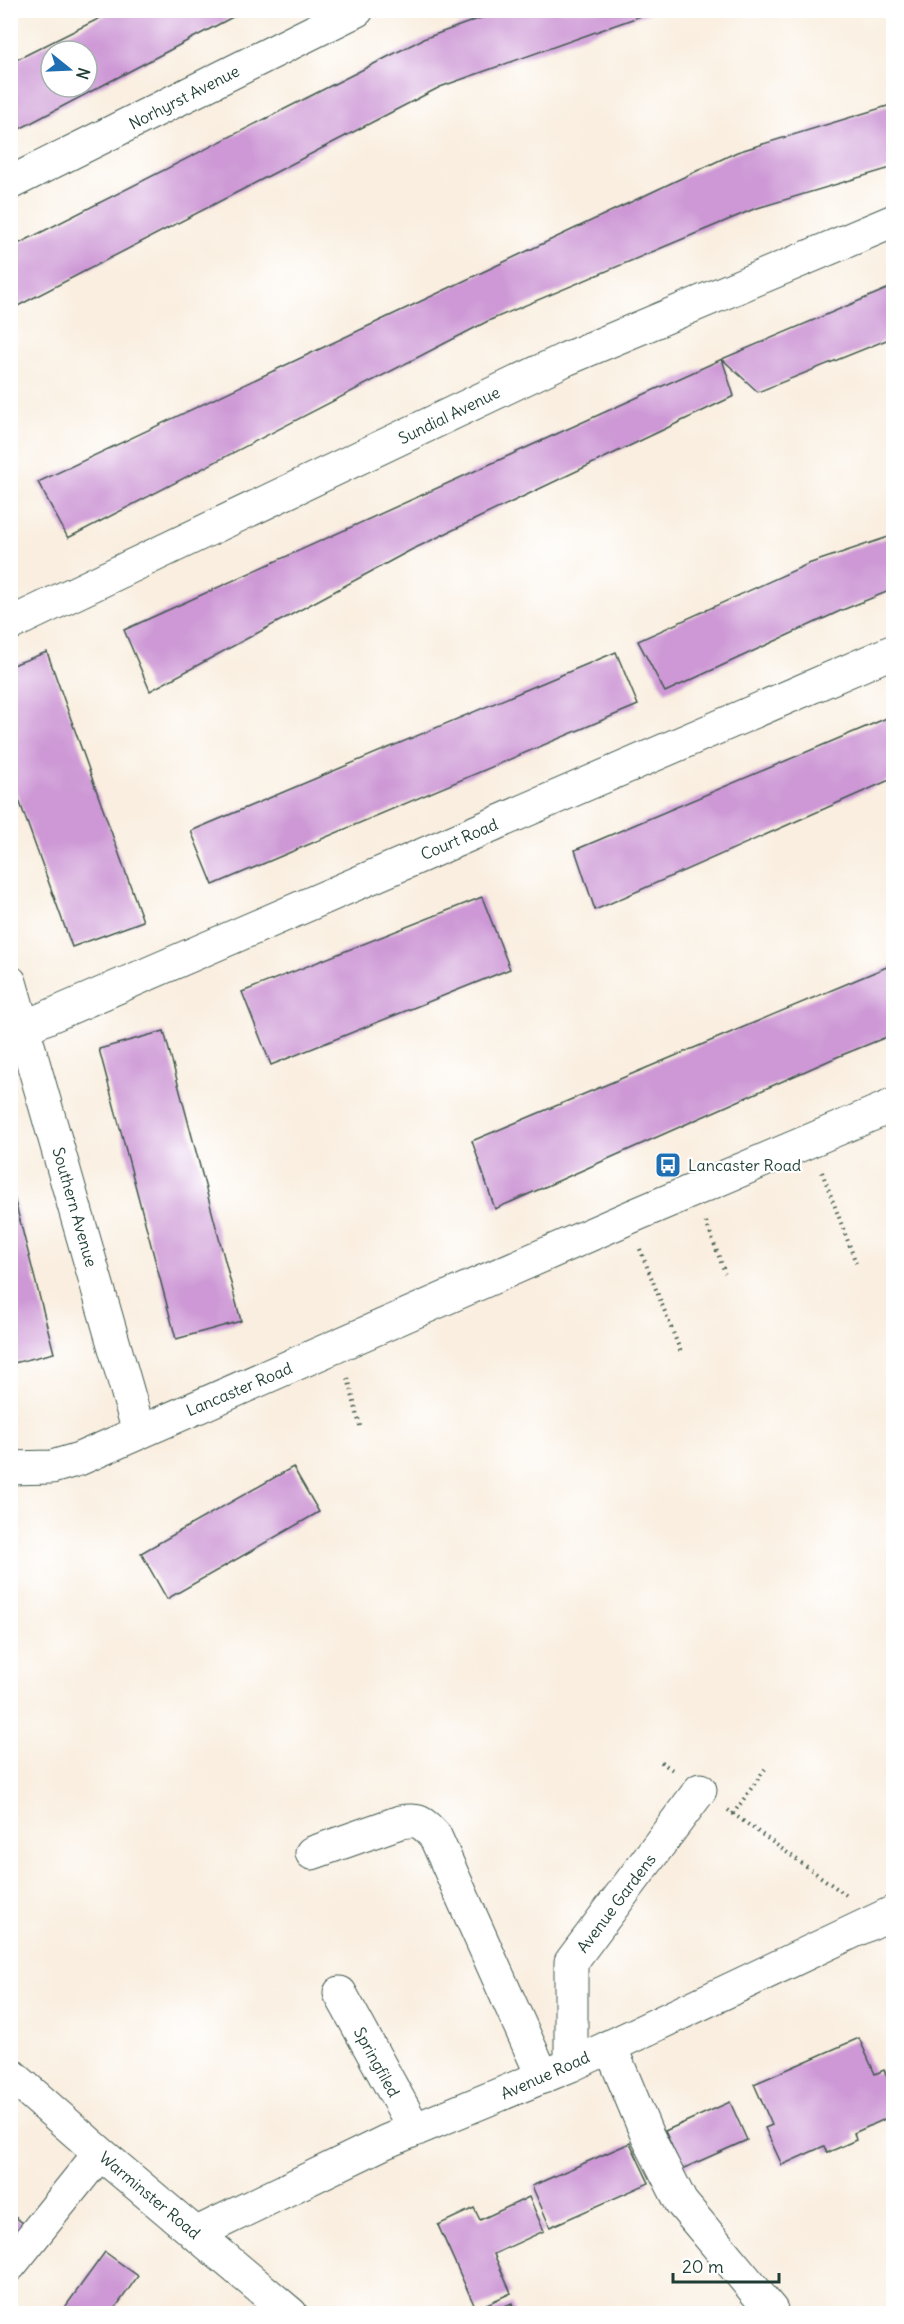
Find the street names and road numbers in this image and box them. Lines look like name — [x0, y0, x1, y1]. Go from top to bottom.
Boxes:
street label: Norhyrst Avenue — [125, 61, 243, 133]
street label: Sundial Avenue — [395, 382, 503, 448]
street label: Court Road — [417, 814, 501, 864]
street label: Southern Avenue — [48, 1145, 102, 1269]
street label: Lancaster Road — [183, 1358, 295, 1420]
street label: Avenue Gardens — [572, 1849, 660, 1957]
street label: Springfiled — [350, 2024, 404, 2100]
street label: Avenue Road — [498, 2047, 592, 2103]
street label: Warminster Road — [95, 2147, 205, 2243]

